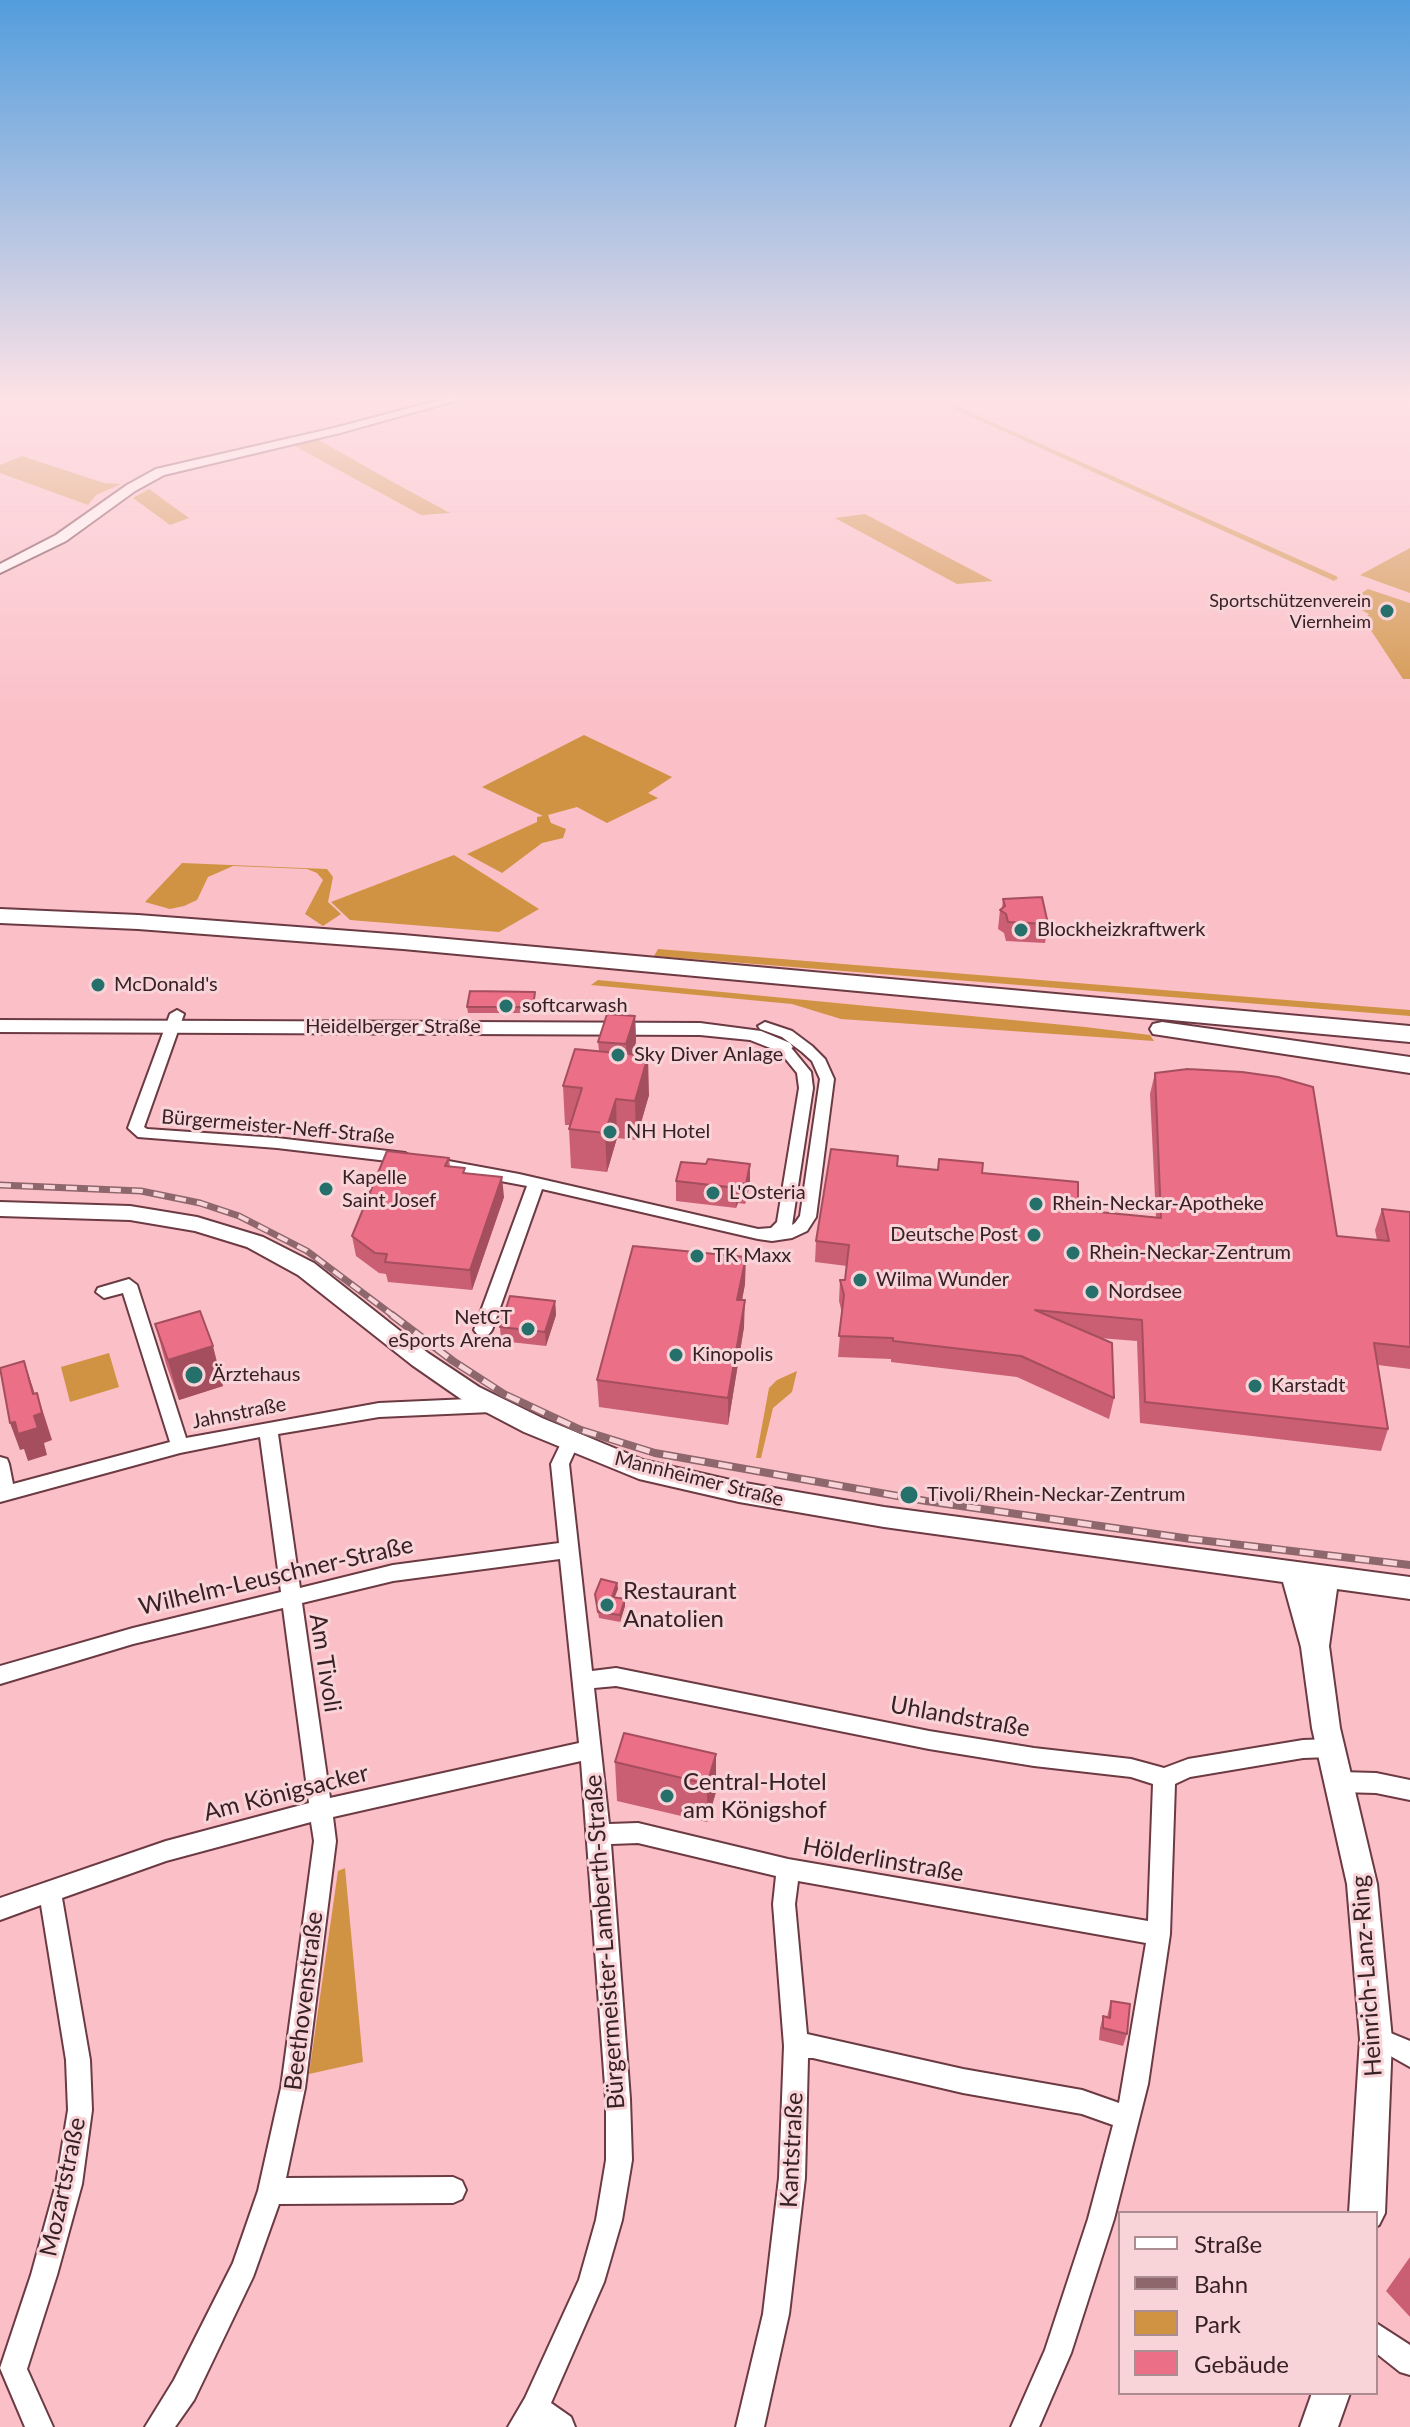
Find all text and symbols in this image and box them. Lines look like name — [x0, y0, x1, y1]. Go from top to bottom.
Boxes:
place label: Sportschützenverein Viernheim — [1209, 590, 1371, 632]
marker: Sportschützenverein Viernheim — [1378, 602, 1396, 620]
place label: Blockheizkraftwerk — [1037, 918, 1205, 942]
marker: Blockheizkraftwerk — [1012, 921, 1030, 939]
place label: McDonald's — [114, 973, 218, 997]
marker: McDonald's — [89, 976, 107, 994]
place label: softcarwash — [522, 994, 628, 1018]
marker: softcarwash — [497, 997, 515, 1015]
street label: Heidelberger Straße — [305, 1015, 481, 1039]
place label: Sky Diver Anlage — [634, 1043, 783, 1067]
marker: Sky Diver Anlage — [609, 1046, 627, 1064]
street label: Bürgermeister-Neff-Straße — [160, 1105, 396, 1149]
place label: NH Hotel — [626, 1120, 710, 1144]
marker: NH Hotel — [601, 1123, 619, 1141]
place label: Kapelle Saint Josef — [342, 1166, 436, 1213]
marker: Kapelle Saint Josef — [317, 1180, 335, 1198]
place label: L'Osteria — [729, 1181, 806, 1205]
marker: L'Osteria — [704, 1184, 722, 1202]
place label: Rhein-Neckar-Apotheke — [1052, 1192, 1264, 1216]
marker: Rhein-Neckar-Apotheke — [1027, 1195, 1045, 1213]
place label: Deutsche Post — [890, 1223, 1018, 1247]
marker: Deutsche Post — [1025, 1226, 1043, 1244]
place label: Rhein-Neckar-Zentrum — [1089, 1241, 1291, 1265]
place label: TK Maxx — [713, 1244, 791, 1268]
marker: Rhein-Neckar-Zentrum — [1064, 1244, 1082, 1262]
marker: TK Maxx — [688, 1247, 706, 1265]
place label: Wilma Wunder — [876, 1268, 1009, 1292]
marker: Wilma Wunder — [851, 1271, 869, 1289]
place label: Nordsee — [1108, 1280, 1182, 1304]
marker: Nordsee — [1083, 1283, 1101, 1301]
place label: NetCT eSports Arena — [388, 1306, 512, 1353]
marker: NetCT eSports Arena — [519, 1320, 537, 1338]
place label: Kinopolis — [692, 1343, 773, 1367]
marker: Kinopolis — [667, 1346, 685, 1364]
place label: Ärztehaus — [212, 1363, 300, 1387]
marker: Ärztehaus — [183, 1364, 205, 1386]
place label: Karstadt — [1271, 1374, 1345, 1398]
marker: Karstadt — [1246, 1377, 1264, 1395]
street label: Jahnstraße — [190, 1392, 288, 1434]
street label: Mannheimer Straße — [612, 1446, 786, 1512]
place label: Tivoli/Rhein-Neckar-Zentrum — [927, 1483, 1186, 1507]
marker: Tivoli/Rhein-Neckar-Zentrum — [898, 1484, 920, 1506]
street label: Wilhelm-Leuschner-Straße — [136, 1530, 416, 1622]
place label: Restaurant Anatolien — [623, 1577, 737, 1633]
marker: Restaurant Anatolien — [598, 1596, 616, 1614]
street label: Am Tivoli — [303, 1612, 347, 1714]
street label: Uhlandstraße — [888, 1691, 1032, 1743]
street label: Am Königsacker — [201, 1759, 371, 1827]
place label: Central-Hotel am Königshof — [683, 1768, 827, 1824]
street label: Bürgermeister-Lamberth-Straße — [579, 1774, 631, 2110]
marker: Central-Hotel am Königshof — [658, 1787, 676, 1805]
street label: Hölderlinstraße — [800, 1832, 966, 1888]
street label: Heinrich-Lanz-Ring — [1346, 1874, 1388, 2078]
street label: Beethovenstraße — [279, 1910, 329, 2092]
street label: Kantstraße — [775, 2092, 809, 2208]
street label: Mozartstraße — [34, 2115, 92, 2259]
legend — [1118, 2211, 1378, 2395]
text: Straße — [1194, 2229, 1262, 2258]
text: Bahn — [1194, 2269, 1248, 2298]
text: Park — [1194, 2309, 1241, 2338]
text: Gebäude — [1194, 2349, 1289, 2378]

